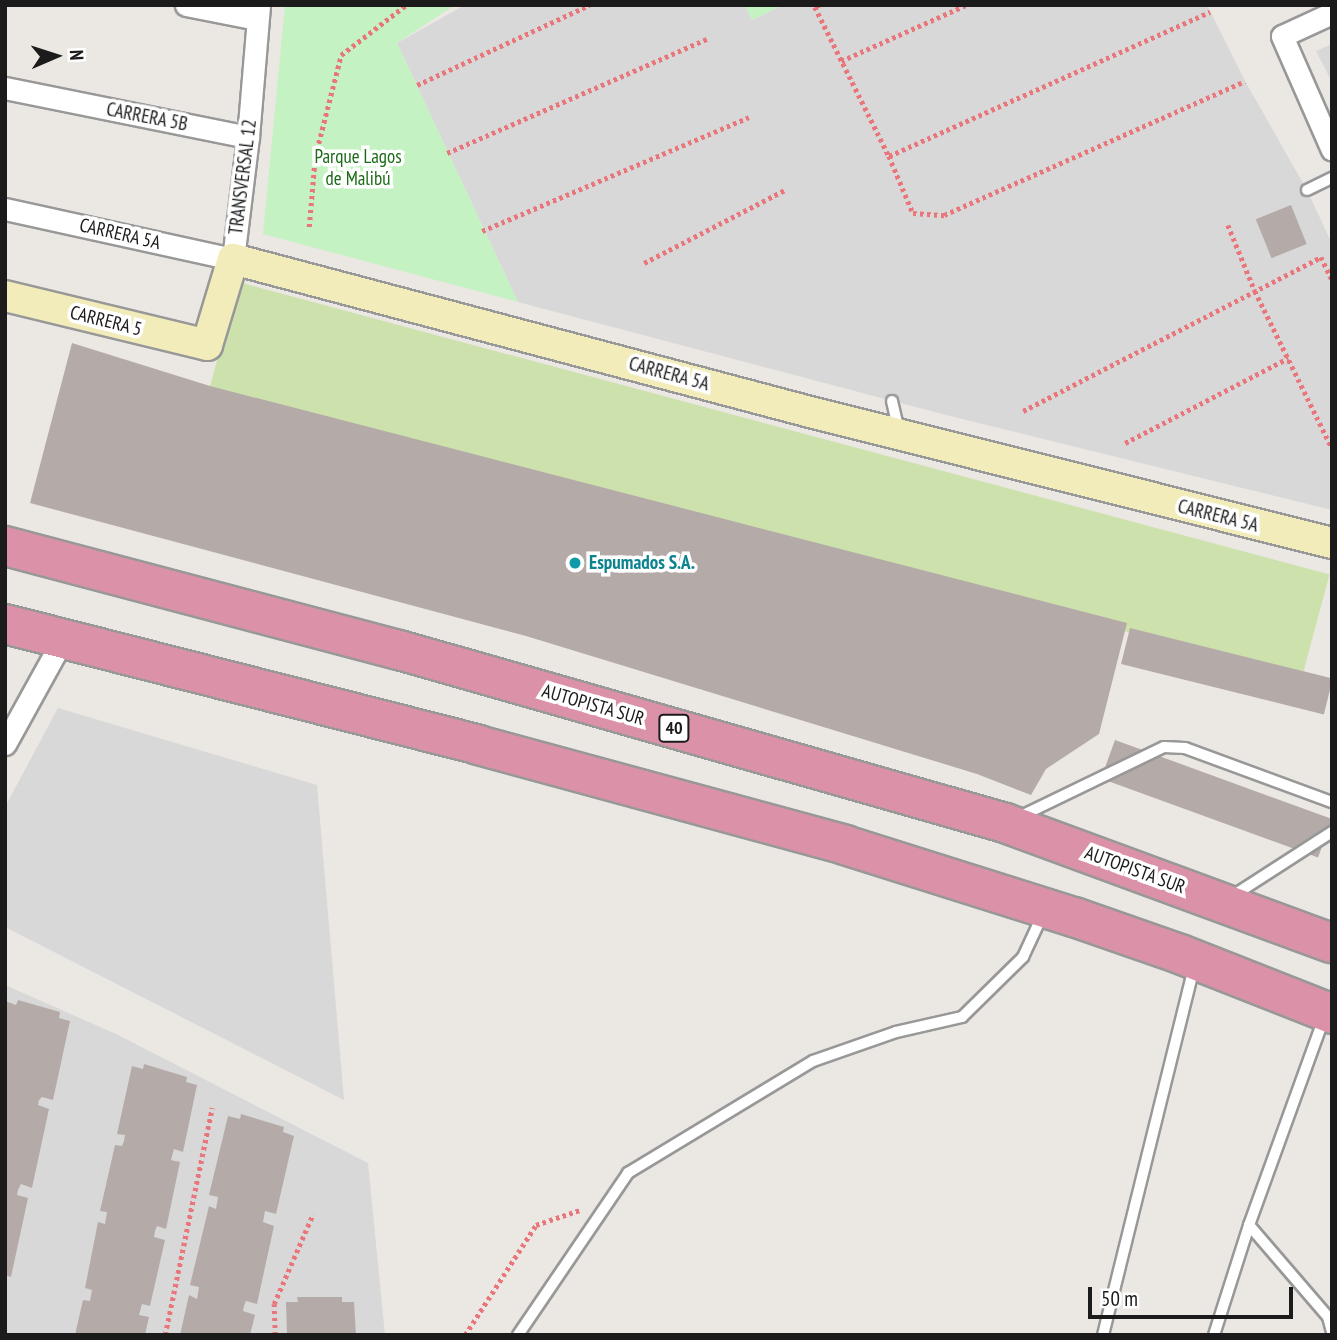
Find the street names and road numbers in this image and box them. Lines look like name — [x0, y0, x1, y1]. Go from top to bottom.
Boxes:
street label: CARRERA 5B — [104, 98, 190, 136]
street label: TRANSVERSAL 12 — [225, 118, 261, 236]
street label: CARRERA 5A — [77, 214, 163, 254]
street label: CARRERA 5 — [67, 301, 145, 341]
street label: CARRERA 5A — [626, 352, 712, 396]
street label: CARRERA 5A — [1175, 495, 1261, 537]
street label: AUTOPISTA SUR — [539, 679, 647, 731]
road number: 40 — [658, 714, 690, 742]
street label: AUTOPISTA SUR — [1081, 841, 1189, 899]

